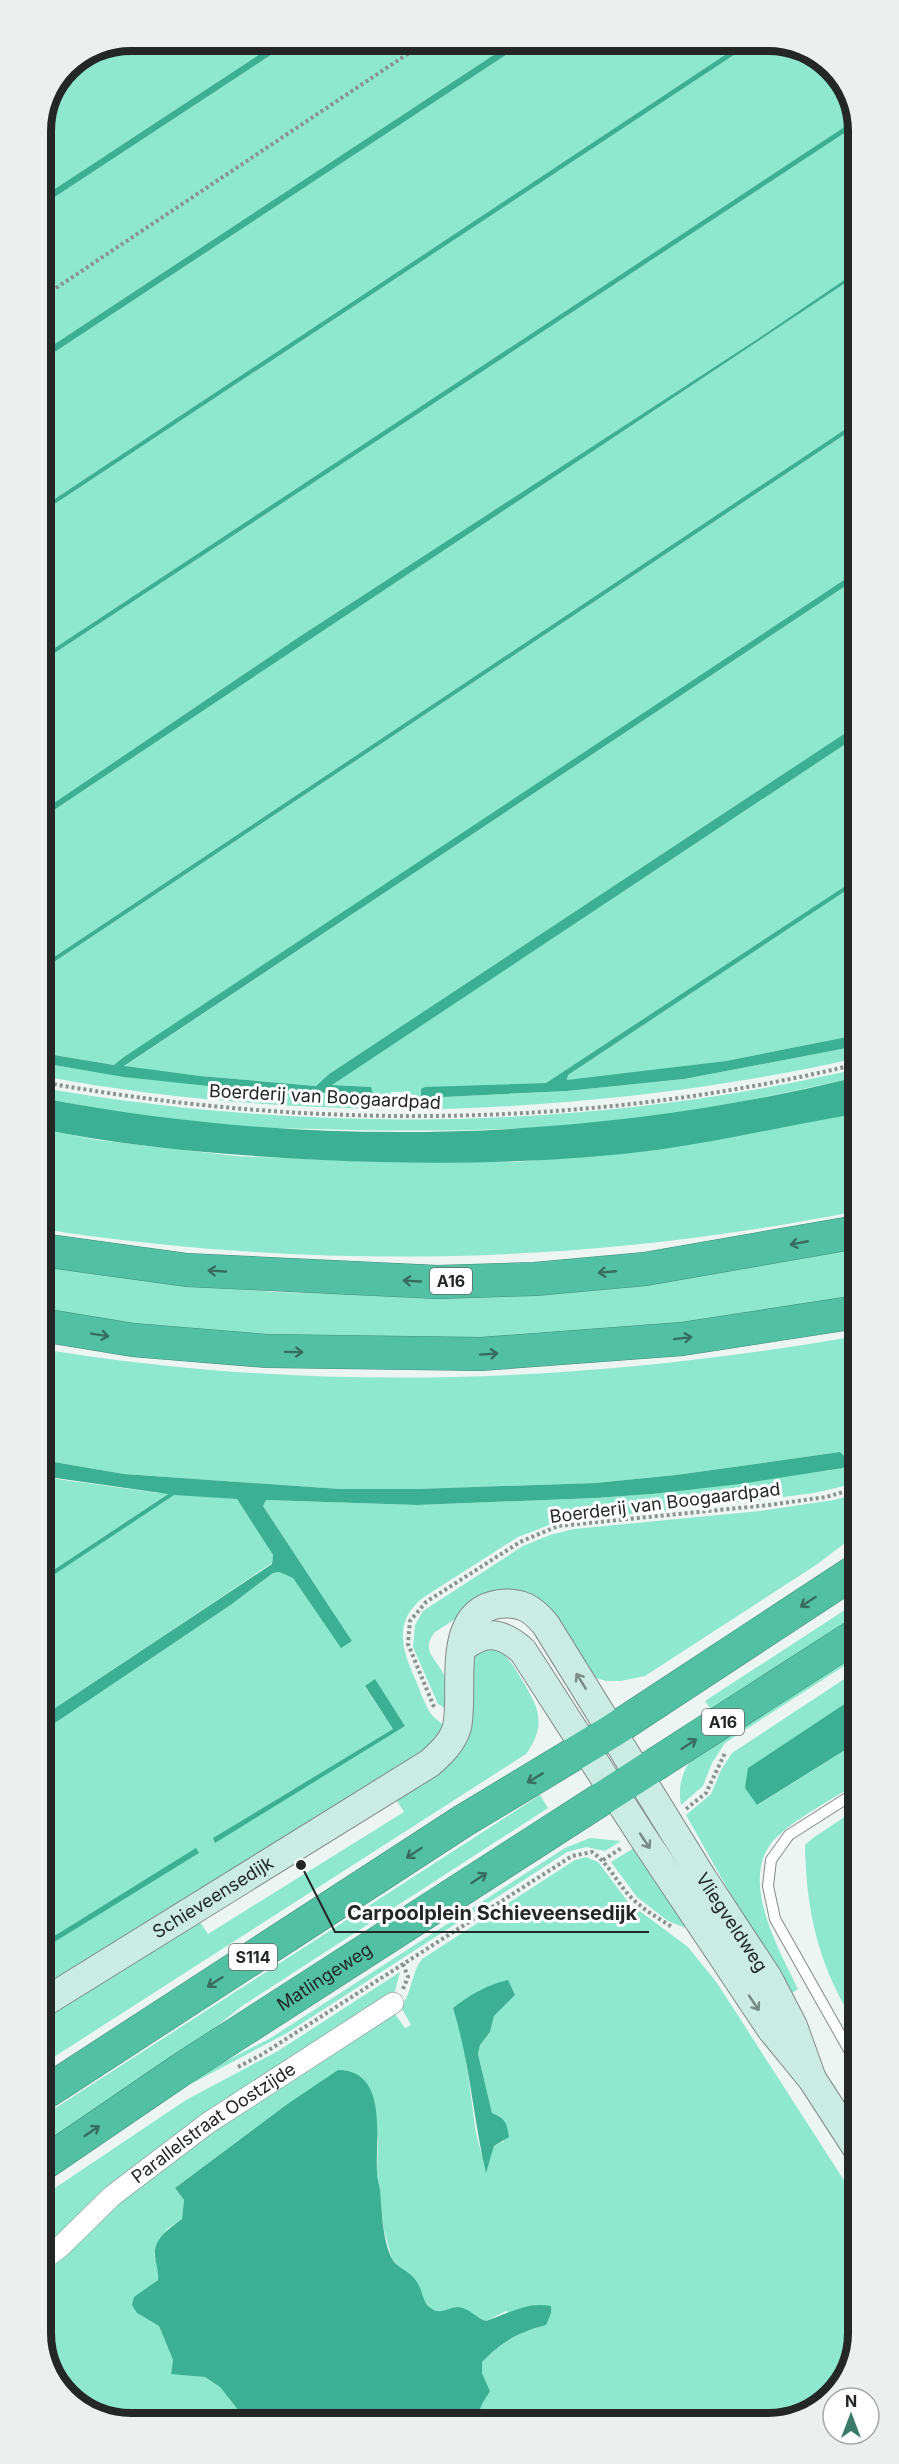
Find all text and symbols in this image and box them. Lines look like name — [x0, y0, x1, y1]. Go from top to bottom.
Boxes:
street label: Boerderij van Boogaardpad — [209, 1080, 442, 1113]
one-way arrow — [790, 1238, 810, 1249]
one-way arrow — [208, 1266, 228, 1277]
one-way arrow — [597, 1267, 617, 1278]
road number: A16 — [430, 1268, 472, 1294]
one-way arrow — [403, 1275, 423, 1286]
one-way arrow — [90, 1329, 109, 1340]
one-way arrow — [673, 1333, 693, 1344]
one-way arrow — [284, 1346, 304, 1357]
one-way arrow — [479, 1348, 499, 1359]
street label: Boerderij van Boogaardpad — [548, 1478, 781, 1527]
one-way arrow — [800, 1596, 817, 1609]
one-way arrow — [575, 1673, 588, 1690]
road number: A16 — [702, 1709, 744, 1735]
one-way arrow — [680, 1737, 697, 1749]
one-way arrow — [527, 1772, 544, 1784]
one-way arrow — [639, 1832, 651, 1849]
one-way arrow — [406, 1847, 422, 1859]
street label: Schieveensedijk — [148, 1852, 277, 1942]
street label: Vliegveldweg — [692, 1869, 772, 1976]
one-way arrow — [470, 1872, 487, 1884]
callout: Carpoolplein Schieveensedijk — [335, 1894, 649, 1932]
text: Carpoolplein Schieveensedijk — [347, 1901, 637, 1925]
street label: Matlingeweg — [273, 1939, 376, 2015]
road number: S114 — [229, 1944, 277, 1970]
one-way arrow — [207, 1977, 224, 1989]
one-way arrow — [748, 1994, 760, 2011]
street label: Parallelstraat Oostzijde — [127, 2058, 299, 2187]
one-way arrow — [83, 2125, 99, 2137]
north arrow — [821, 2386, 881, 2446]
text: N — [845, 2391, 857, 2411]

